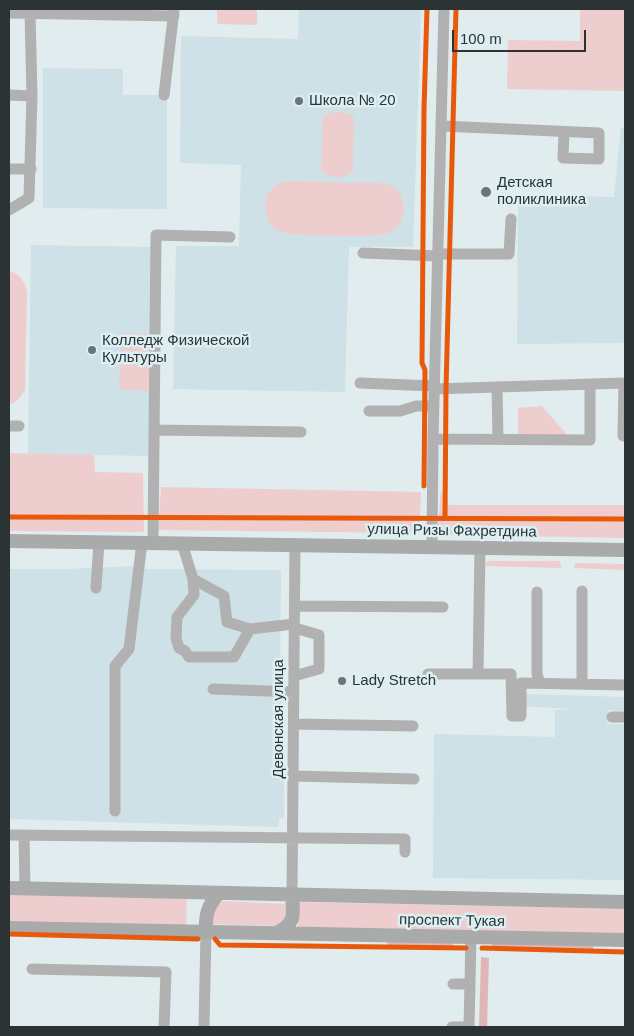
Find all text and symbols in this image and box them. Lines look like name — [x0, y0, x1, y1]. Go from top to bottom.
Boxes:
scale bar — [454, 20, 588, 52]
text: 100 m — [460, 30, 502, 47]
place label: Школа № 20 — [309, 92, 396, 110]
marker: Школа № 20 — [293, 95, 305, 107]
place label: Детская поликлиника — [497, 174, 586, 209]
marker: Детская поликлиника — [479, 185, 493, 199]
place label: Колледж Физической Культуры — [102, 332, 249, 367]
marker: Колледж Физической Культуры — [86, 344, 98, 356]
street label: улица Ризы Фахретдина — [367, 521, 537, 541]
street label: Девонская улица — [270, 659, 288, 779]
place label: Lady Stretch — [352, 672, 436, 690]
marker: Lady Stretch — [336, 675, 348, 687]
street label: проспект Тукая — [399, 911, 505, 931]

